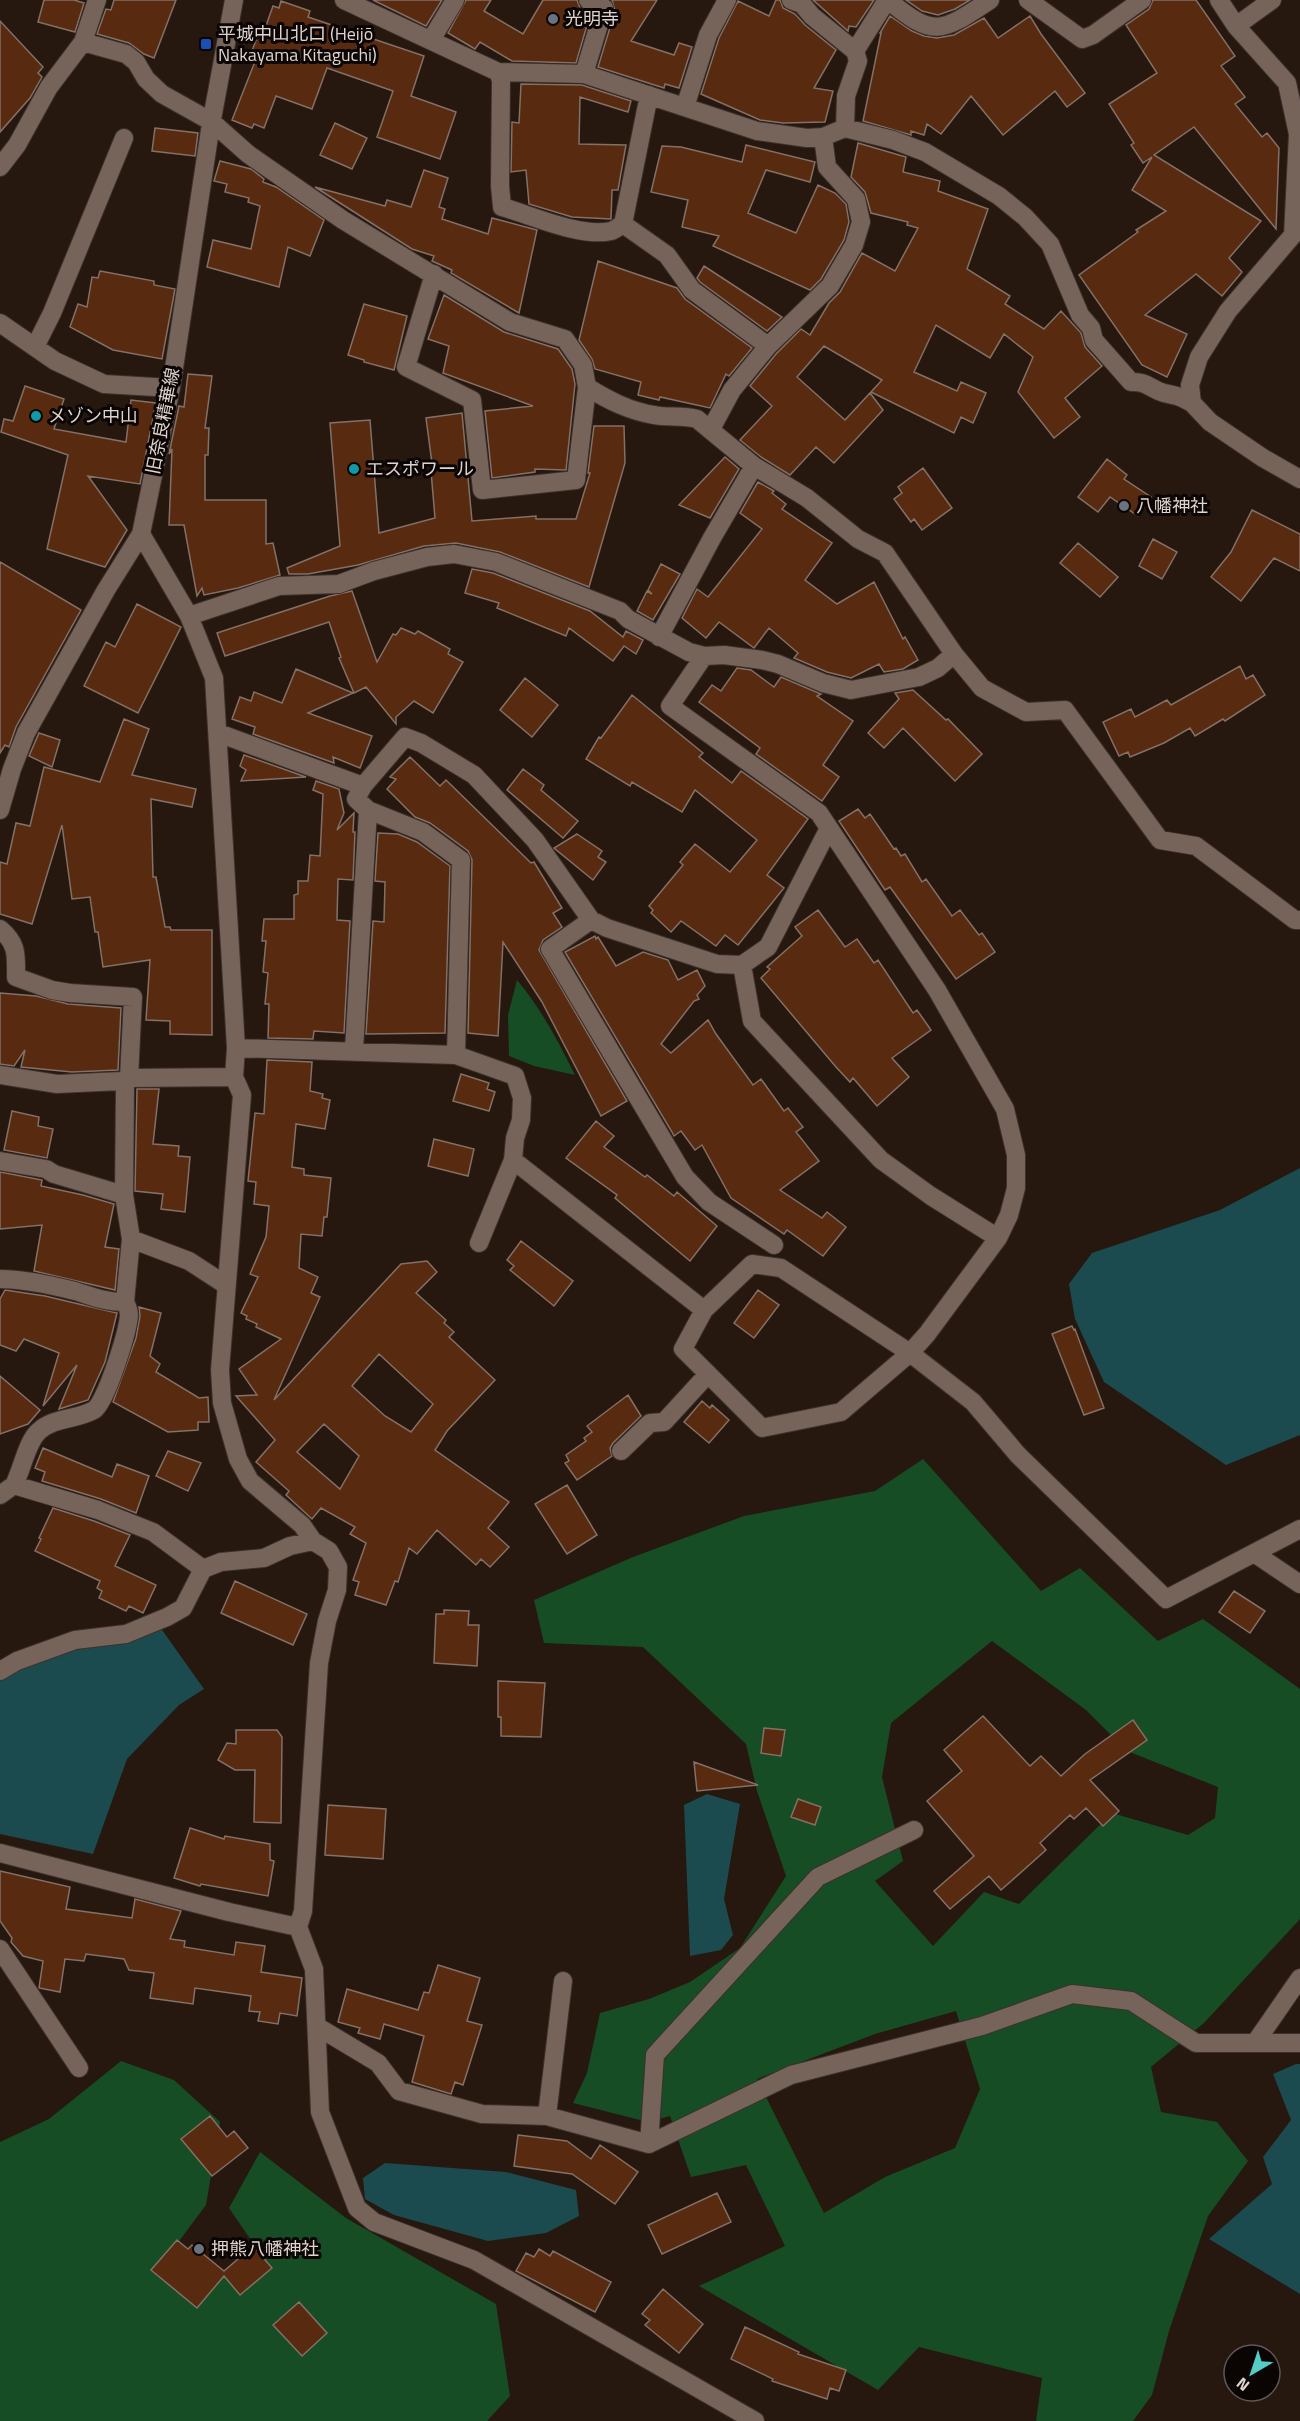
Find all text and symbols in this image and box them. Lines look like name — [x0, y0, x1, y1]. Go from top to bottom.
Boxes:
place label: 光明寺 — [565, 5, 619, 32]
marker: 光明寺 — [546, 12, 560, 26]
place label: 平城中山北口 (Heijō Nakayama Kitaguchi) — [218, 20, 377, 68]
marker: 平城中山北口 (Heijō Nakayama Kitaguchi) — [199, 37, 213, 51]
street label: 旧奈良精華線 — [139, 365, 186, 476]
place label: メゾン中山 — [48, 402, 138, 429]
marker: メゾン中山 — [29, 409, 43, 423]
place label: エスポワール — [366, 455, 474, 482]
marker: エスポワール — [347, 462, 361, 476]
place label: 八幡神社 — [1136, 492, 1208, 519]
marker: 八幡神社 — [1117, 499, 1131, 513]
place label: 押熊八幡神社 — [211, 2235, 319, 2262]
marker: 押熊八幡神社 — [192, 2242, 206, 2256]
north arrow — [1222, 2343, 1282, 2403]
text: N — [1231, 2372, 1254, 2397]

